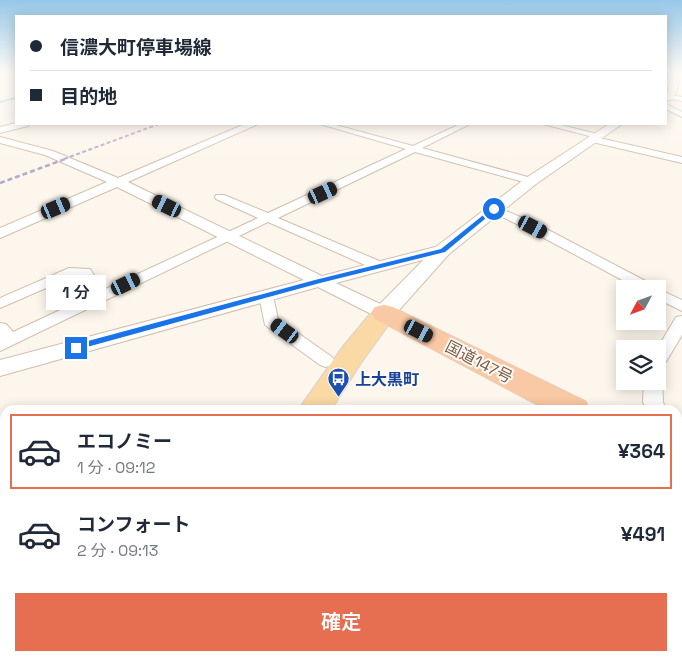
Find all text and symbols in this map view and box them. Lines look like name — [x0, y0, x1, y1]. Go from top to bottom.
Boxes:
text: 信濃大町停車場線 — [60, 35, 212, 60]
text: 目的地 — [60, 84, 117, 109]
car — [306, 180, 339, 206]
car — [150, 193, 183, 219]
car — [39, 195, 72, 221]
route start — [483, 198, 505, 220]
car — [516, 213, 549, 241]
car — [109, 271, 142, 297]
callout: 1 分 — [46, 276, 106, 310]
north arrow — [616, 280, 666, 330]
map controls — [616, 280, 666, 390]
text: 1 分 — [62, 282, 90, 303]
car — [268, 316, 301, 346]
car — [402, 318, 435, 344]
street label: 国道147号 — [442, 336, 516, 388]
route end — [65, 337, 87, 359]
button: layers — [616, 340, 666, 390]
bus stop icon: 上大黒町 — [327, 367, 351, 398]
place label: 上大黒町 — [355, 369, 419, 390]
icon: car — [17, 429, 62, 474]
text: エコノミー — [77, 429, 172, 454]
text: ¥364 — [618, 439, 665, 464]
text: 1 分 · 09:12 — [77, 457, 155, 478]
icon: car — [17, 512, 62, 557]
text: コンフォート — [77, 512, 190, 537]
text: ¥491 — [621, 522, 665, 547]
text: 2 分 · 09:13 — [77, 540, 158, 561]
button: 確定 — [15, 593, 667, 651]

